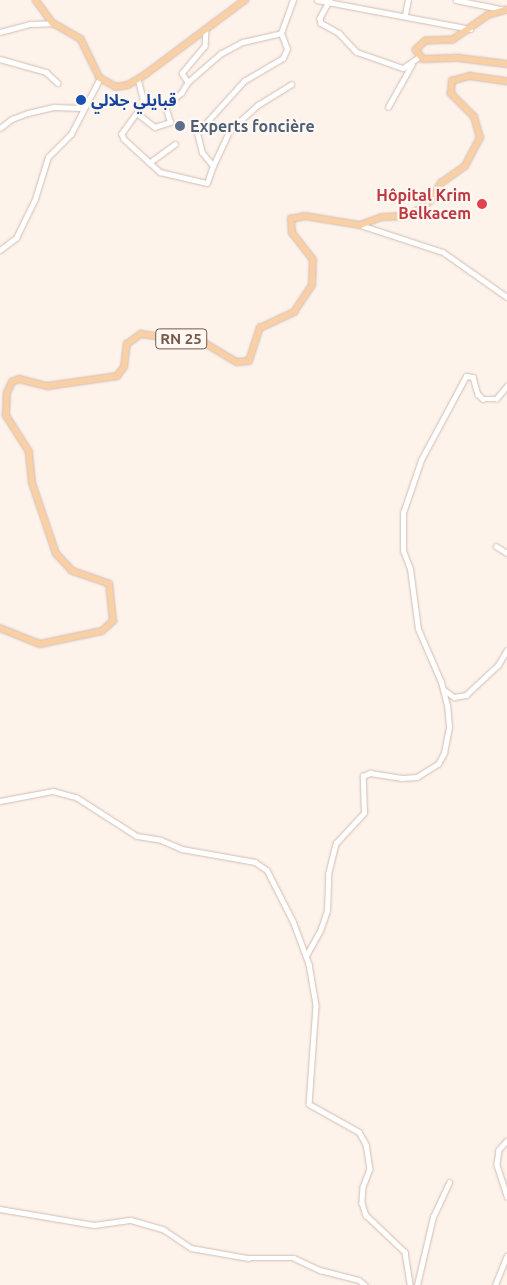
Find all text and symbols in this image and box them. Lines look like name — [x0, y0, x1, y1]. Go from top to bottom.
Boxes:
place label: قبايلي جلالي — [91, 90, 177, 110]
marker: قبايلي جلالي — [75, 94, 87, 106]
place label: Experts foncière — [190, 116, 315, 136]
marker: Experts foncière — [174, 120, 186, 132]
place label: Hôpital Krim Belkacem — [376, 185, 471, 223]
marker: Hôpital Krim Belkacem — [475, 197, 489, 211]
road number: RN 25 — [155, 326, 207, 352]

